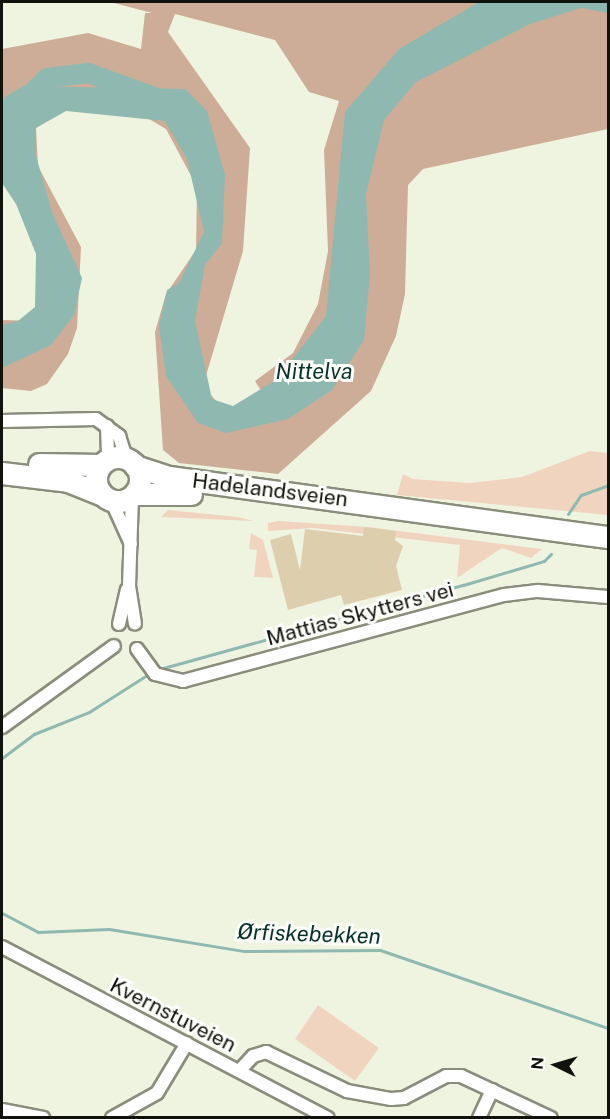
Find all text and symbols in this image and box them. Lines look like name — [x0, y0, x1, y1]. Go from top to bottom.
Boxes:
water label: Nittelva — [276, 359, 352, 385]
street label: Hadelandsveien — [191, 468, 349, 512]
street label: Mattias Skytters vei — [263, 577, 457, 651]
water label: Ørfiskebekken — [237, 918, 381, 950]
street label: Kvernstuveien — [106, 972, 240, 1058]
north arrow — [526, 1035, 586, 1095]
text: N — [528, 1056, 548, 1070]

